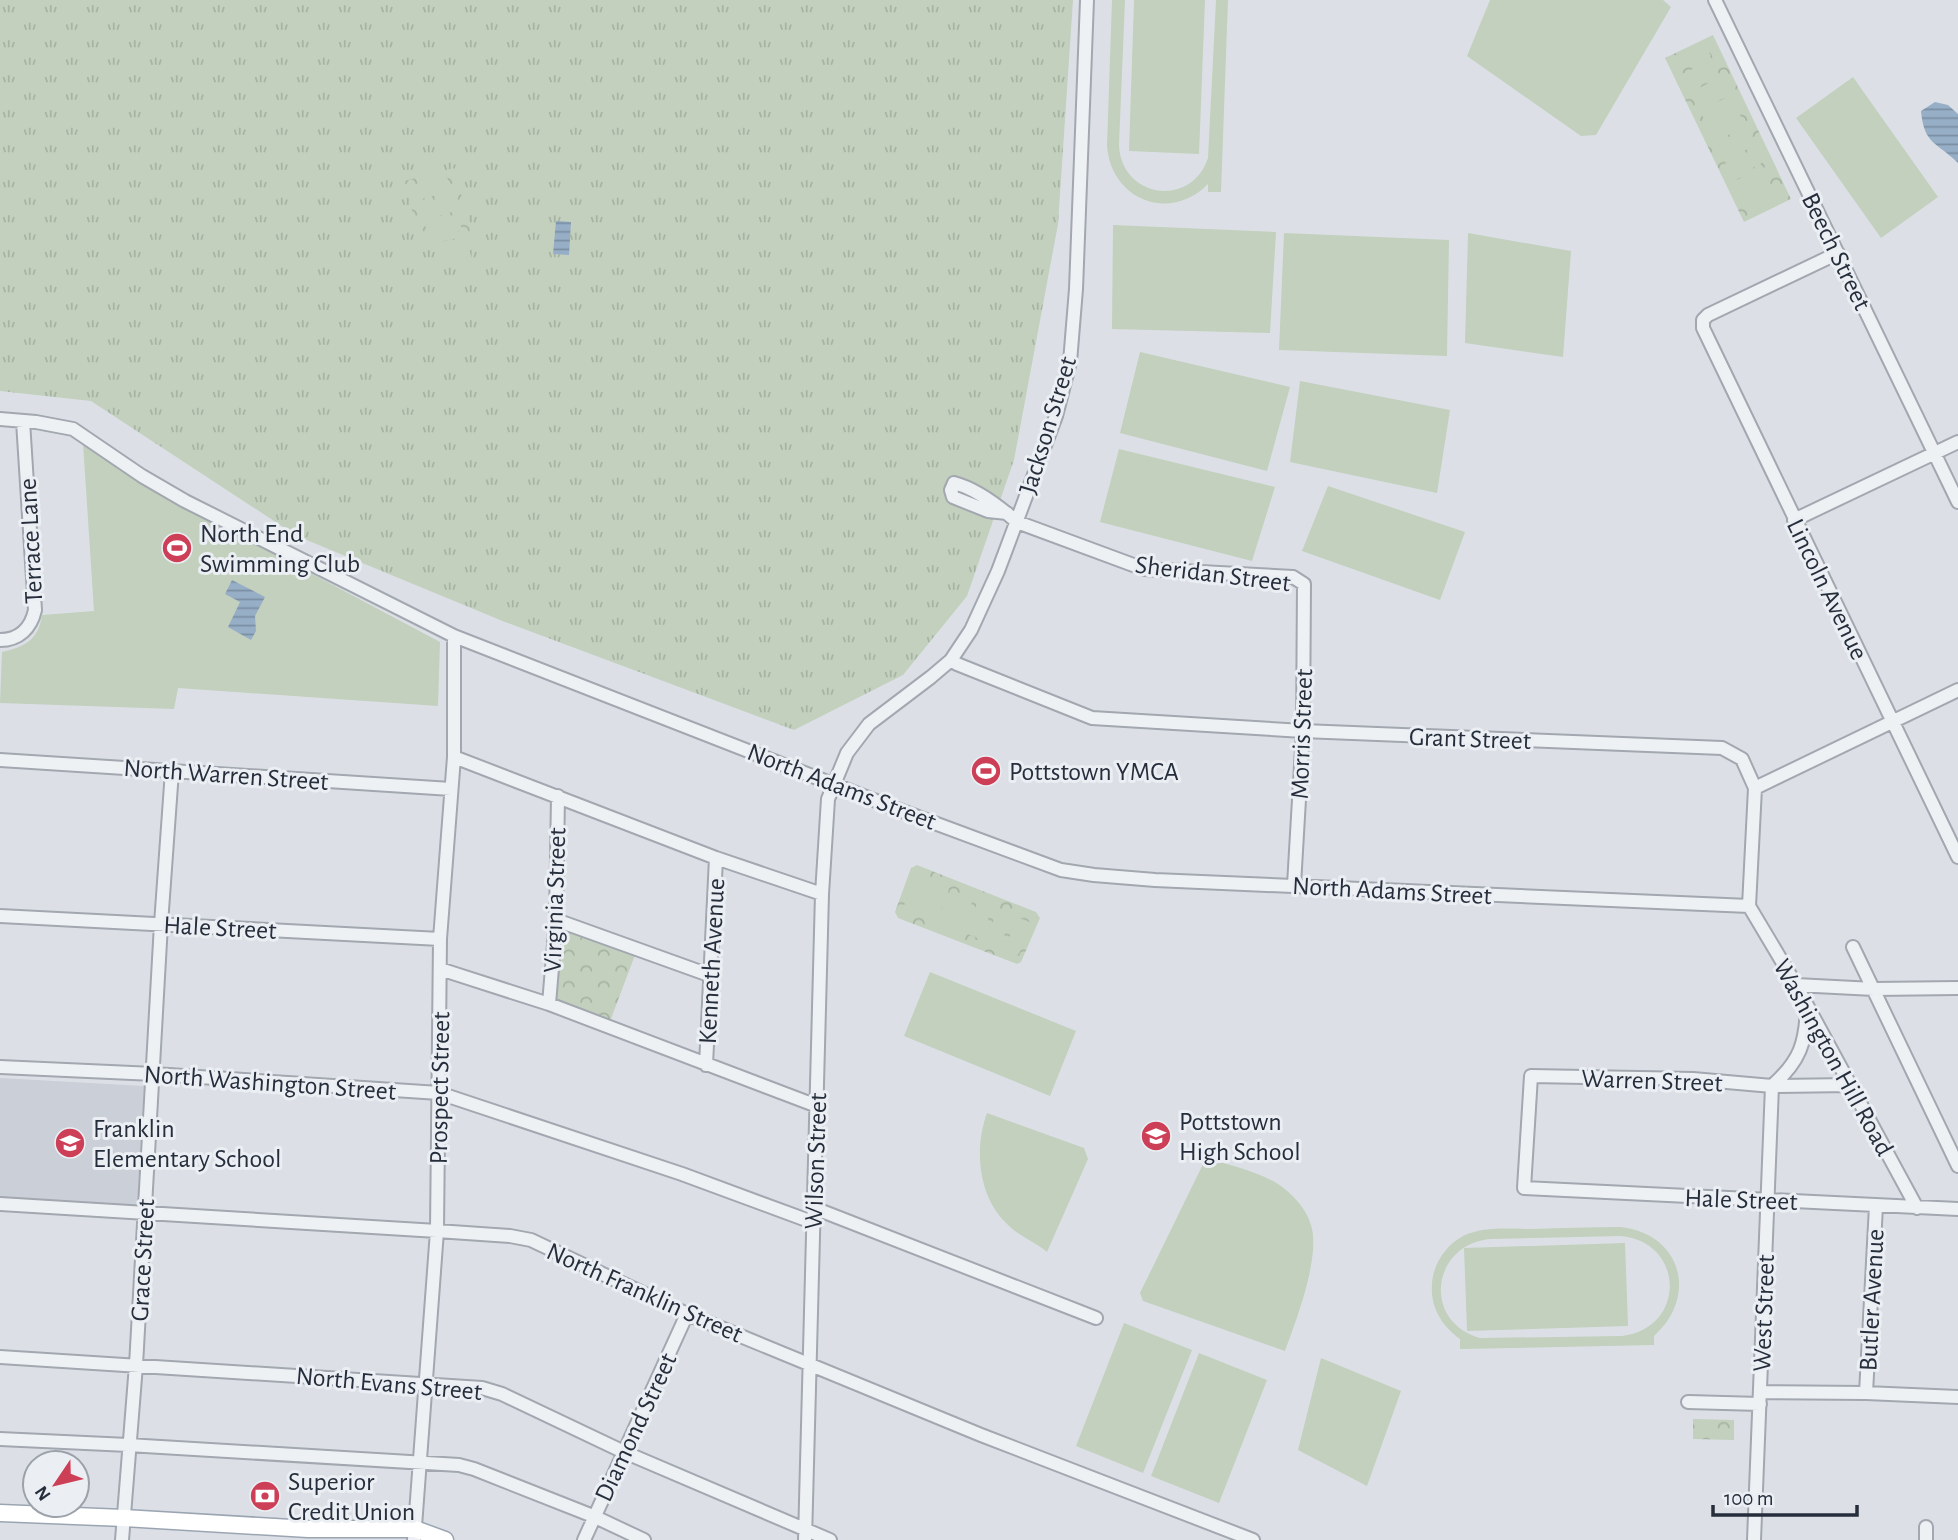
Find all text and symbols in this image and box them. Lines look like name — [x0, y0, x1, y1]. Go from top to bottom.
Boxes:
street label: Beech Street — [1797, 189, 1876, 314]
street label: Jackson Street — [1015, 353, 1081, 497]
street label: Terrace Lane — [15, 477, 47, 604]
street label: Lincoln Avenue — [1782, 515, 1872, 664]
place label: North End Swimming Club — [200, 521, 360, 577]
sports icon: North End Swimming Club — [160, 531, 194, 565]
street label: Sheridan Street — [1134, 552, 1292, 596]
street label: Morris Street — [1287, 668, 1317, 800]
street label: Grant Street — [1408, 724, 1531, 754]
street label: North Adams Street — [744, 739, 940, 835]
sports icon: Pottstown YMCA — [969, 754, 1003, 788]
street label: North Warren Street — [123, 755, 329, 795]
place label: Pottstown YMCA — [1009, 759, 1179, 785]
street label: Virginia Street — [539, 827, 571, 973]
street label: North Adams Street — [1291, 873, 1492, 909]
street label: Kenneth Avenue — [695, 877, 729, 1045]
street label: Hale Street — [163, 912, 277, 944]
street label: Washington Hill Road — [1768, 955, 1898, 1160]
street label: Prospect Street — [426, 1011, 454, 1165]
street label: North Washington Street — [143, 1061, 397, 1105]
street label: Warren Street — [1581, 1066, 1723, 1096]
street label: Wilson Street — [801, 1092, 831, 1230]
place label: Pottstown High School — [1179, 1109, 1301, 1165]
place label: Franklin Elementary School — [93, 1116, 282, 1172]
school or university icon: Pottstown High School — [1139, 1119, 1173, 1153]
school or university icon: Franklin Elementary School — [53, 1126, 87, 1160]
street label: Hale Street — [1684, 1185, 1798, 1215]
street label: Grace Street — [127, 1198, 159, 1322]
street label: Butler Avenue — [1855, 1228, 1889, 1372]
street label: North Franklin Street — [543, 1238, 746, 1348]
street label: West Street — [1749, 1254, 1779, 1372]
street label: Diamond Street — [590, 1349, 682, 1506]
street label: North Evans Street — [295, 1363, 483, 1405]
north arrow — [21, 1449, 91, 1519]
place label: Superior Credit Union — [288, 1469, 415, 1525]
scale bar — [1713, 1474, 1856, 1518]
bank icon: Superior Credit Union — [248, 1479, 282, 1513]
text: N — [32, 1482, 55, 1504]
text: 100 m — [1724, 1488, 1774, 1509]

